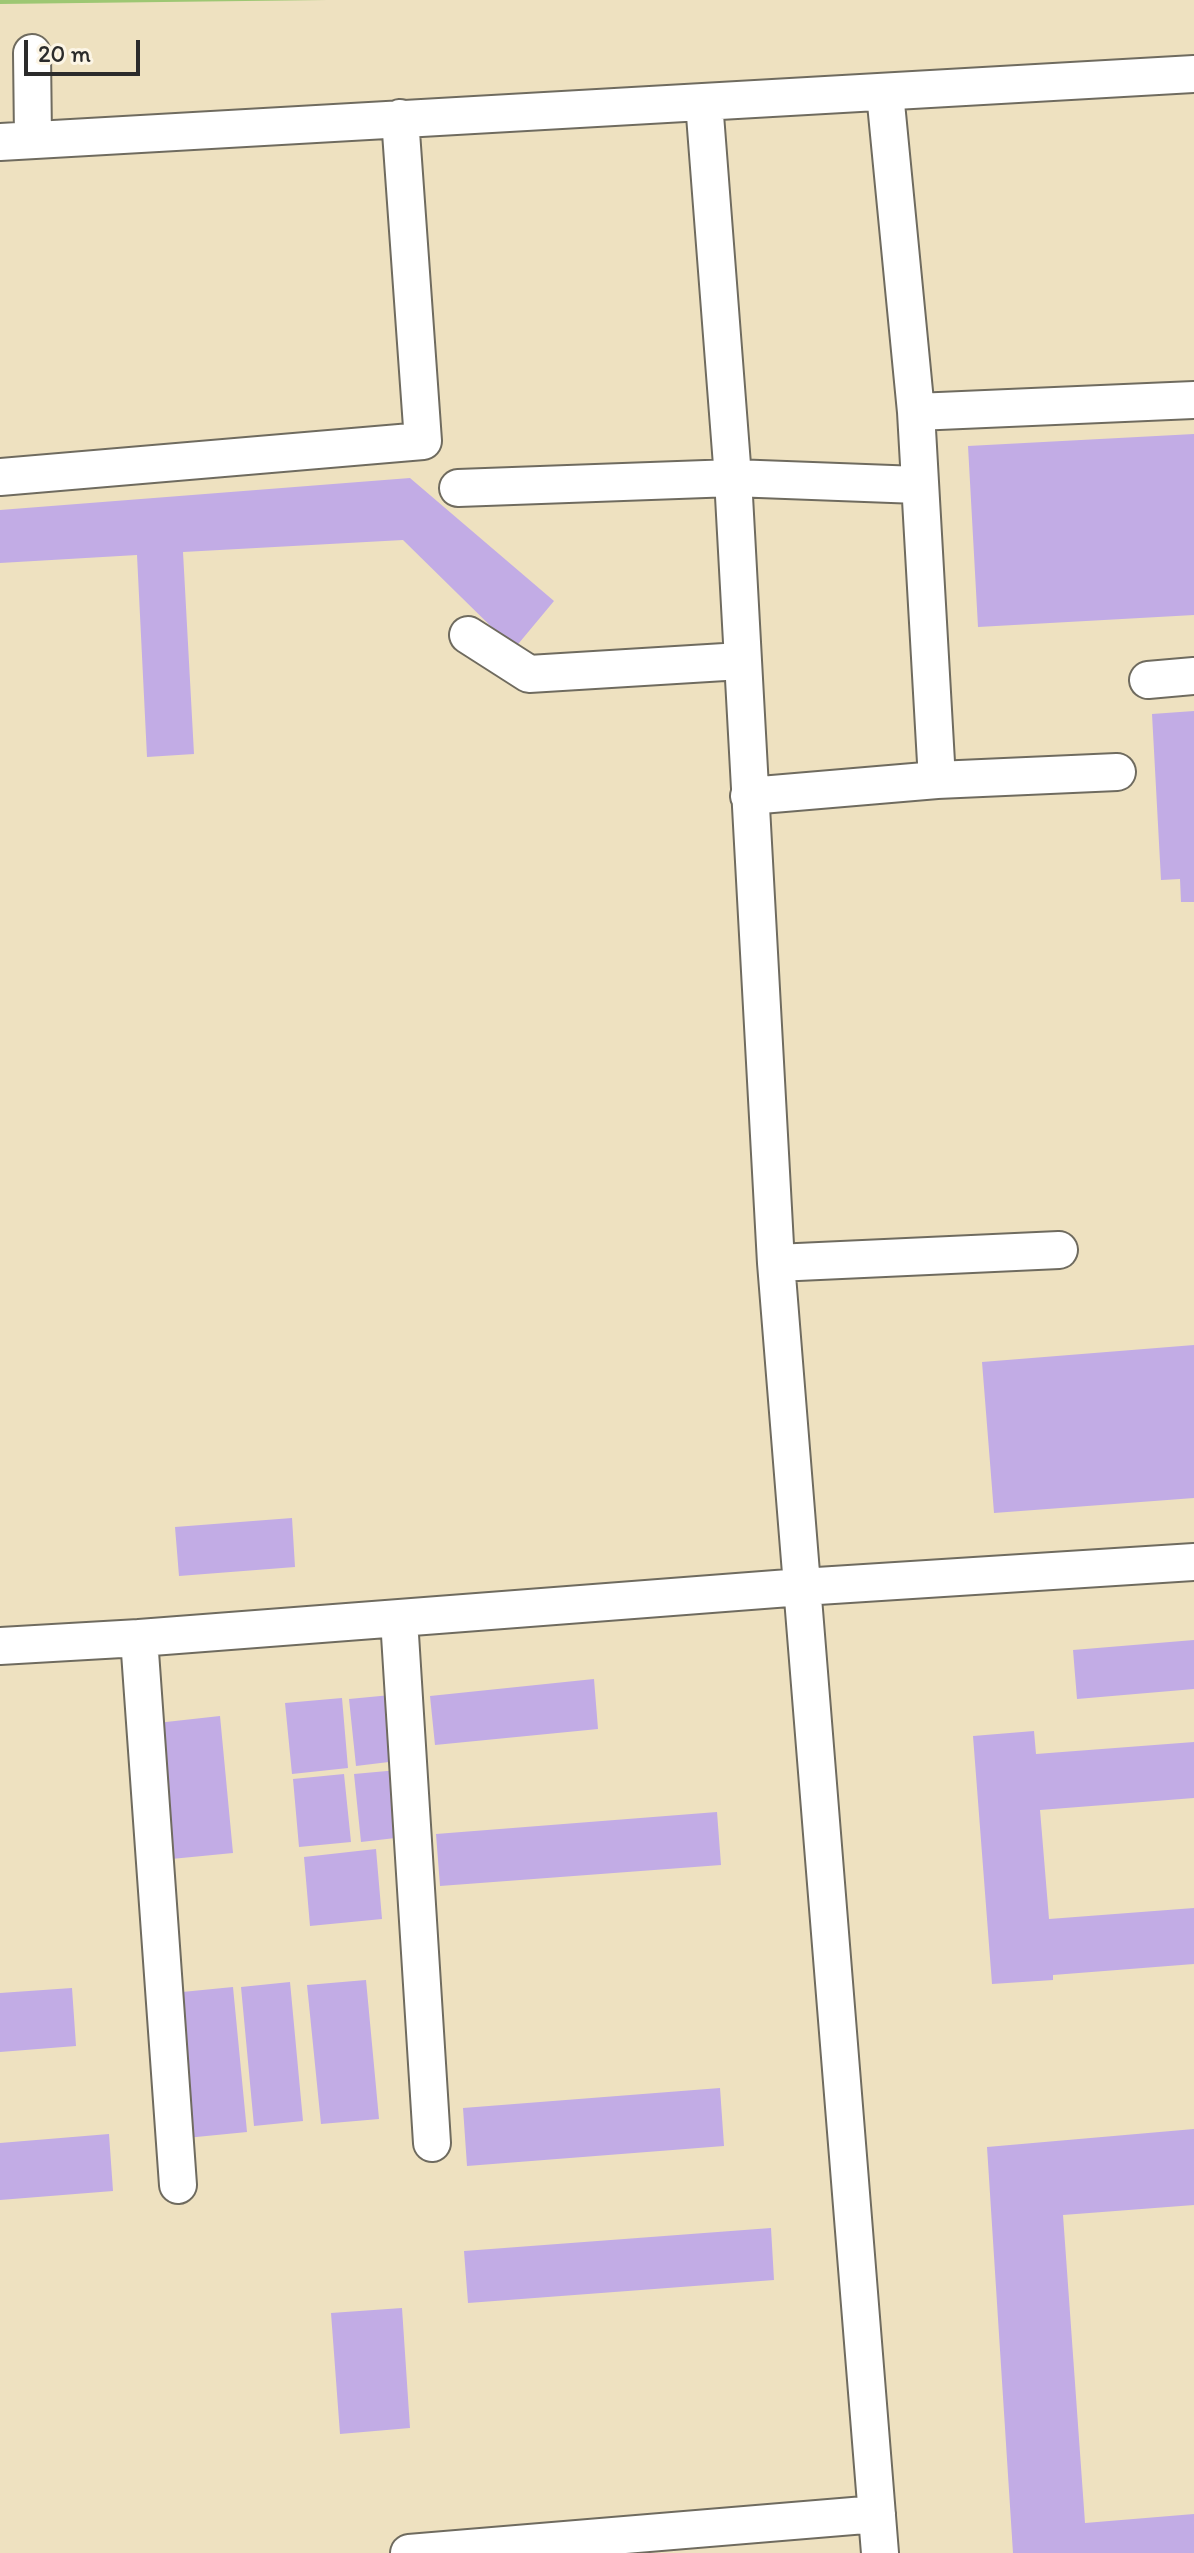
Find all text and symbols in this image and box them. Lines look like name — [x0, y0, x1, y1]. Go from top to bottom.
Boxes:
scale bar — [28, 24, 144, 74]
text: 20 m — [38, 39, 91, 68]

